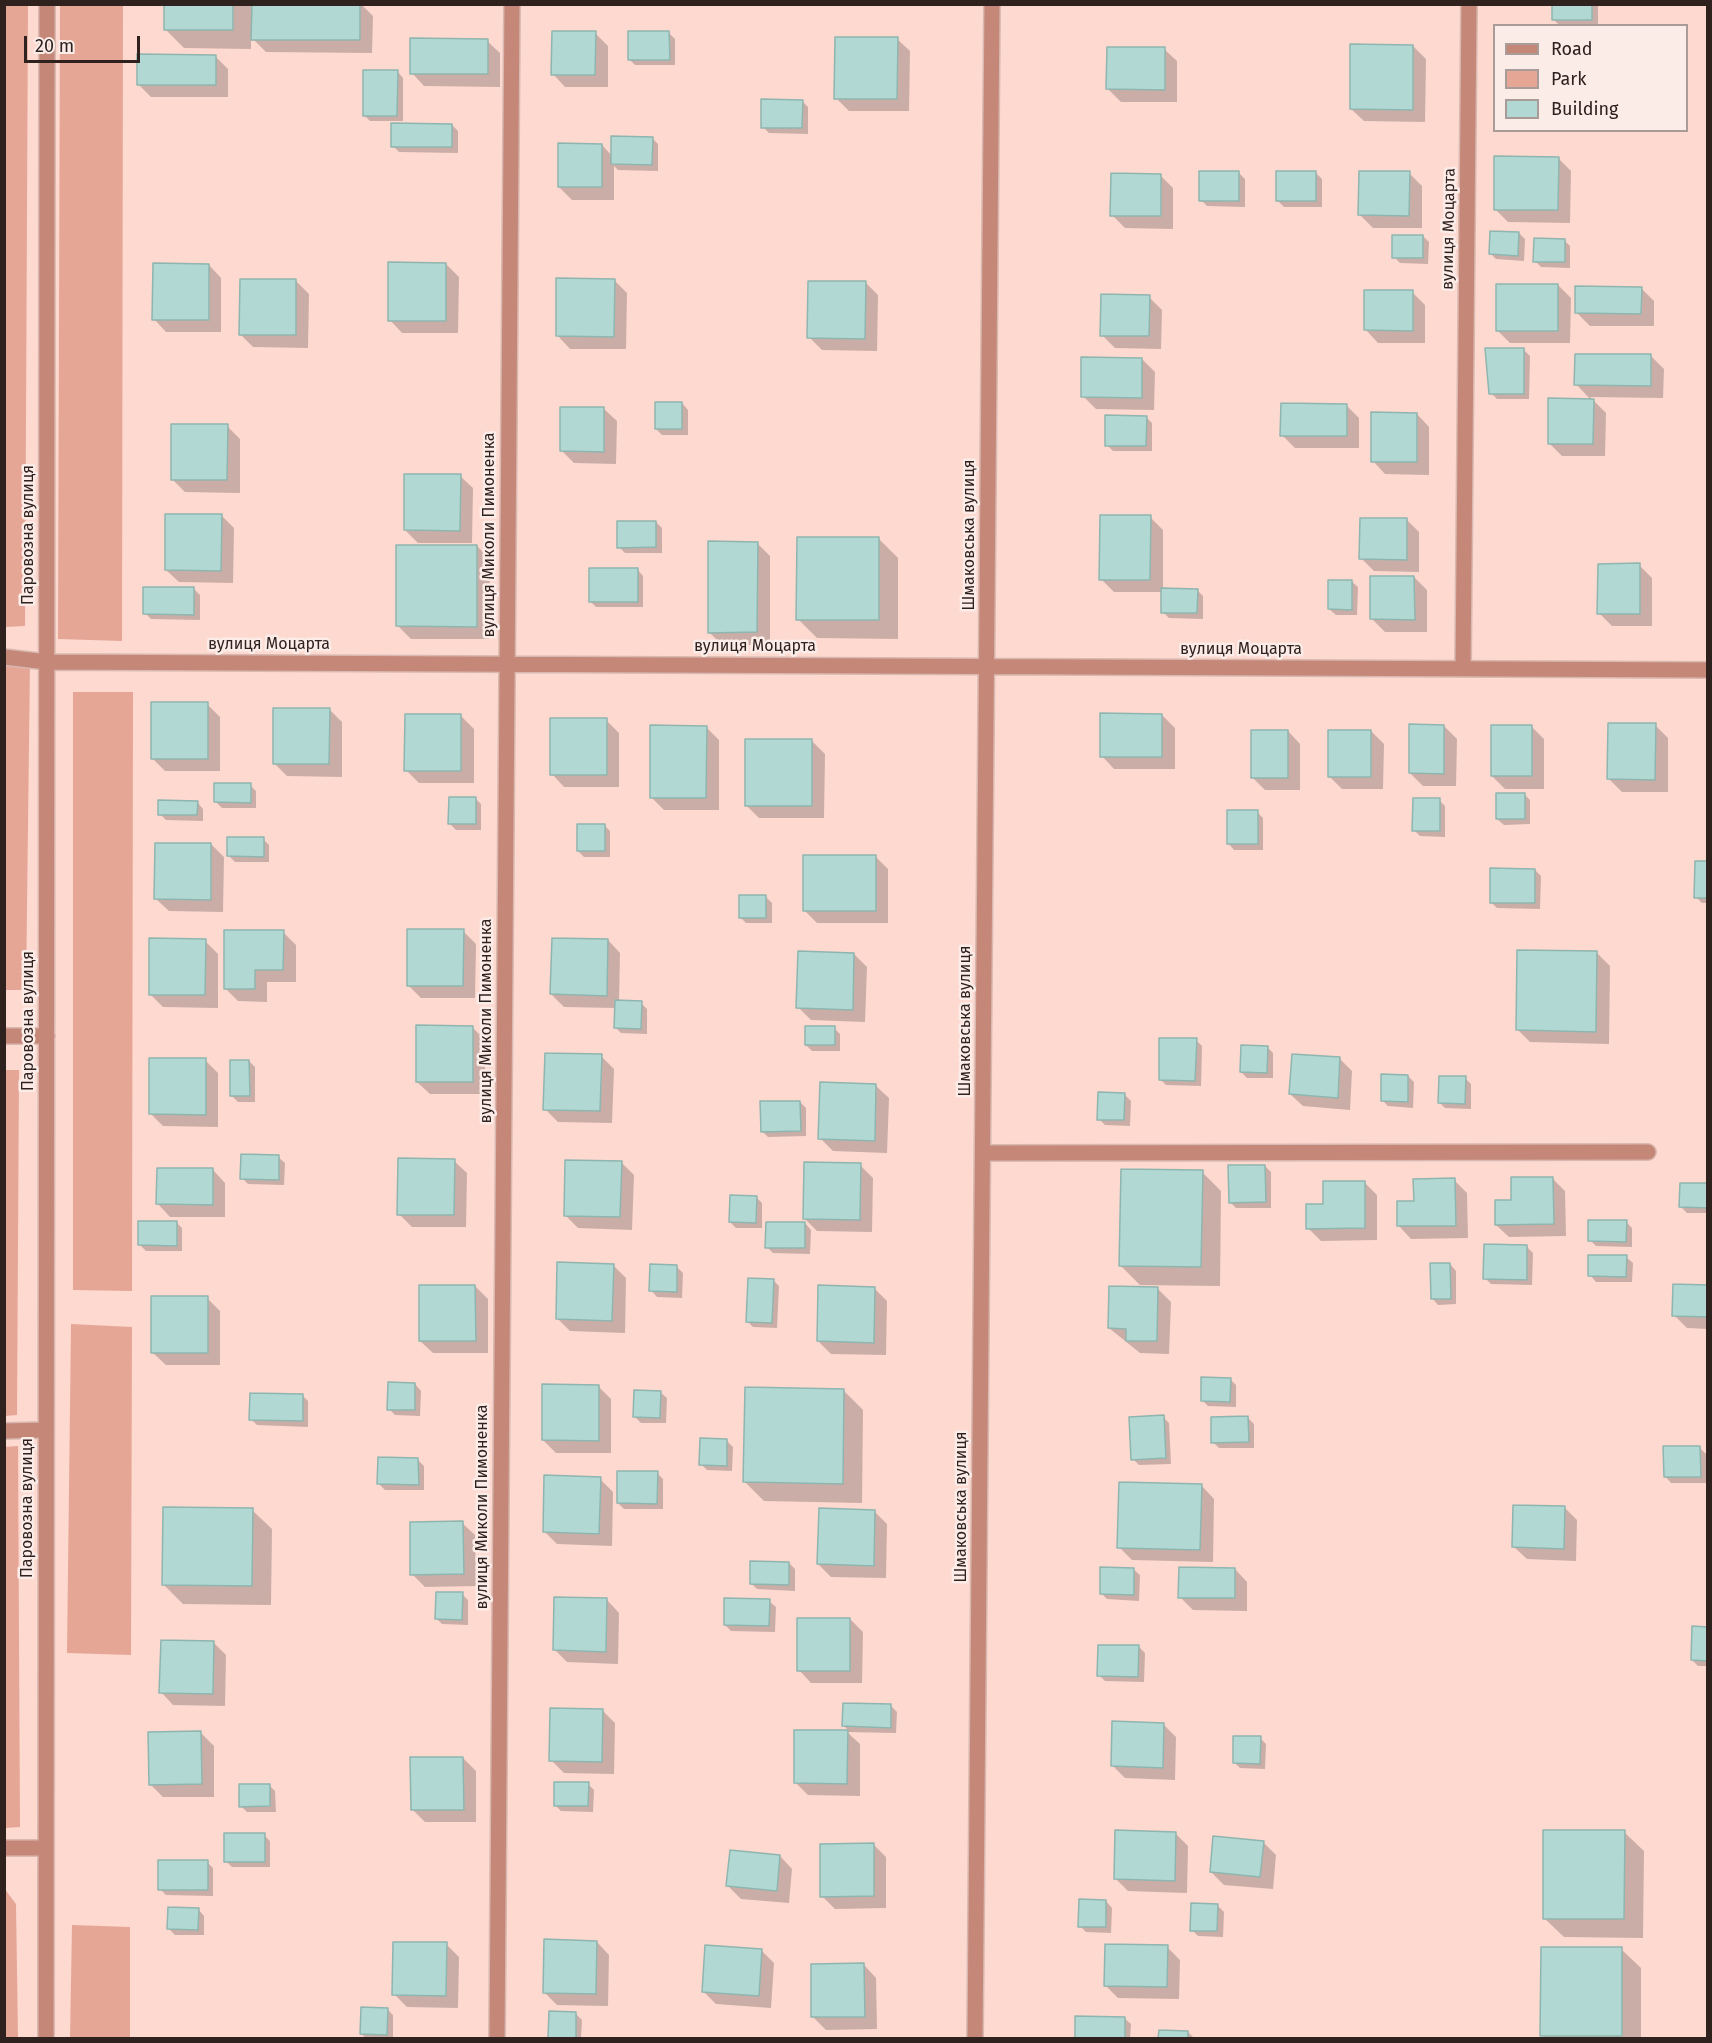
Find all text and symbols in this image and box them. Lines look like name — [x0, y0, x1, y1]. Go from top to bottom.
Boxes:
scale bar — [27, 24, 142, 62]
legend — [1493, 24, 1688, 132]
text: 20 m — [35, 35, 74, 57]
text: Road — [1551, 38, 1593, 60]
text: Park — [1551, 68, 1586, 90]
text: Building — [1551, 98, 1618, 120]
street label: вулиця Моцарта — [1438, 168, 1460, 290]
street label: вулиця Миколи Пимоненка — [480, 432, 500, 638]
street label: Шмаковська вулиця — [960, 459, 980, 611]
street label: Паровозна вулиця — [19, 465, 39, 605]
street label: вулиця Моцарта — [208, 635, 330, 655]
street label: вулиця Моцарта — [694, 637, 816, 657]
street label: вулиця Моцарта — [1180, 640, 1302, 660]
street label: вулиця Миколи Пимоненка — [477, 918, 497, 1124]
street label: Шмаковська вулиця — [956, 945, 976, 1097]
street label: Паровозна вулиця — [19, 951, 39, 1091]
street label: вулиця Миколи Пимоненка — [473, 1404, 493, 1610]
street label: Шмаковська вулиця — [952, 1431, 972, 1583]
street label: Паровозна вулиця — [18, 1438, 38, 1578]

